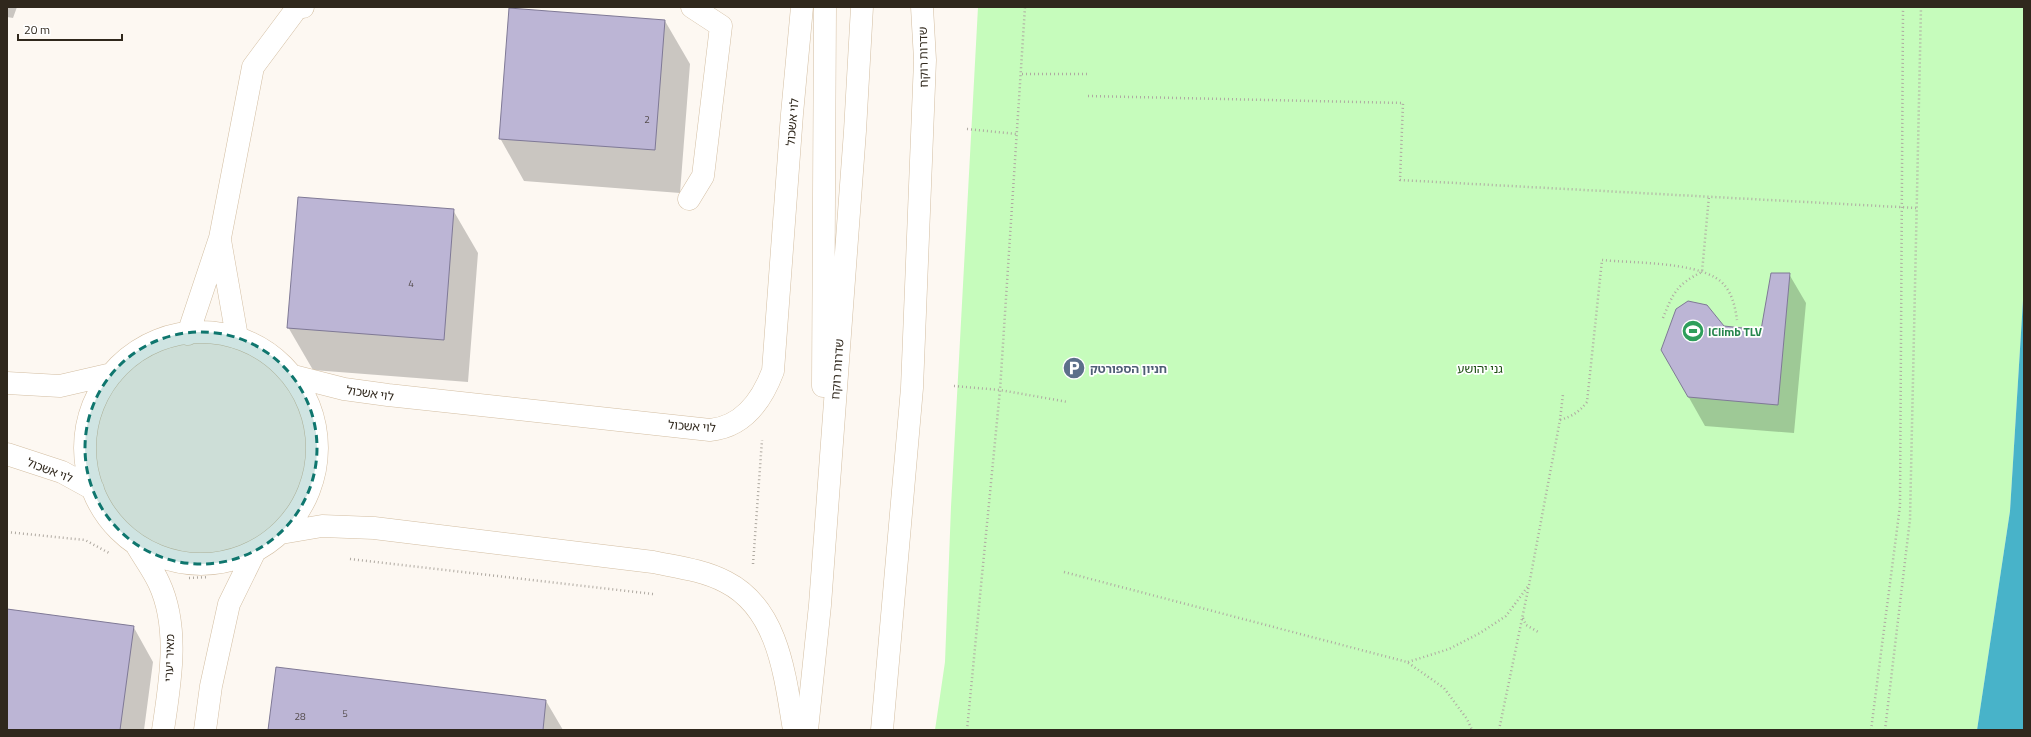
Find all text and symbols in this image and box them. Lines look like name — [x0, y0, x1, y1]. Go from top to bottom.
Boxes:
scale bar — [18, 16, 122, 42]
text: 20 m — [24, 20, 50, 39]
street label: שדרות רוקח — [913, 26, 933, 88]
street label: לוי אשכול — [780, 97, 804, 147]
house number: 2 — [644, 112, 650, 127]
house number: 4 — [408, 276, 414, 291]
sports icon: IClimb TLV — [1680, 318, 1706, 344]
place label: IClimb TLV — [1708, 322, 1763, 341]
street label: שדרות רוקח — [825, 338, 849, 400]
parking icon: חניון הספורטק — [1061, 355, 1087, 381]
place label: חניון הספורטק — [1090, 359, 1167, 378]
park label: גני יהושע — [1457, 359, 1503, 378]
street label: לוי אשכול — [345, 380, 395, 406]
street label: לוי אשכול — [667, 415, 717, 437]
street label: לוי אשכול — [24, 453, 76, 487]
street label: מאיר יערי — [159, 634, 179, 682]
house number: 5 — [342, 706, 348, 721]
house number: 28 — [294, 709, 306, 724]

